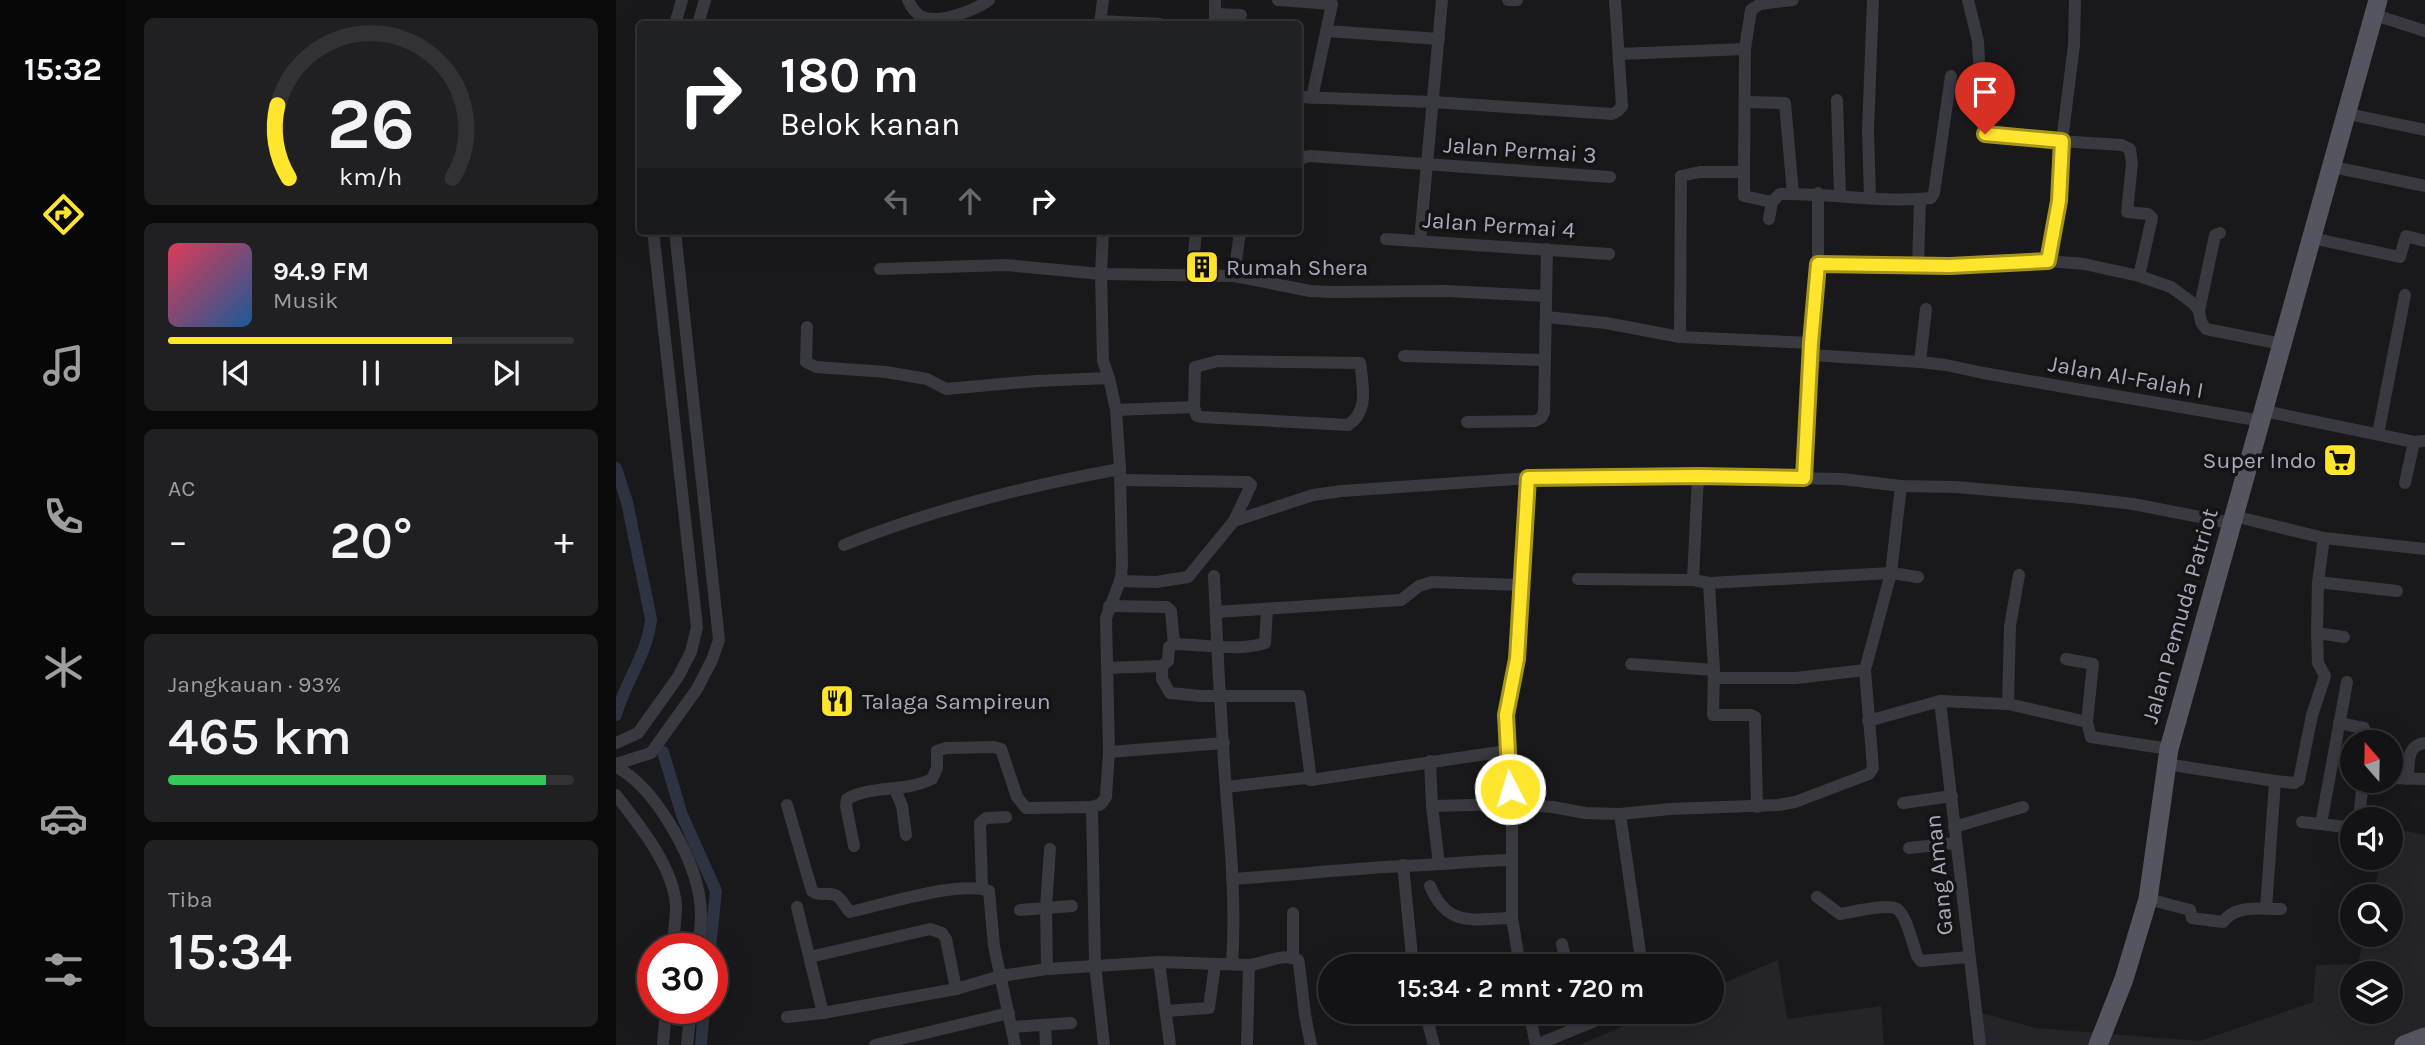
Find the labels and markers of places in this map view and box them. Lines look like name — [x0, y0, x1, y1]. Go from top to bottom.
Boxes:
pin — [1955, 62, 2015, 134]
building icon: Rumah Shera — [1183, 248, 1221, 286]
place label: Rumah Shera — [1226, 254, 1368, 281]
supermarket icon: Super Indo — [2321, 441, 2359, 479]
place label: Super Indo — [2203, 447, 2316, 474]
restaurant icon: Talaga Sampireun — [818, 682, 856, 720]
place label: Talaga Sampireun — [862, 688, 1051, 715]

